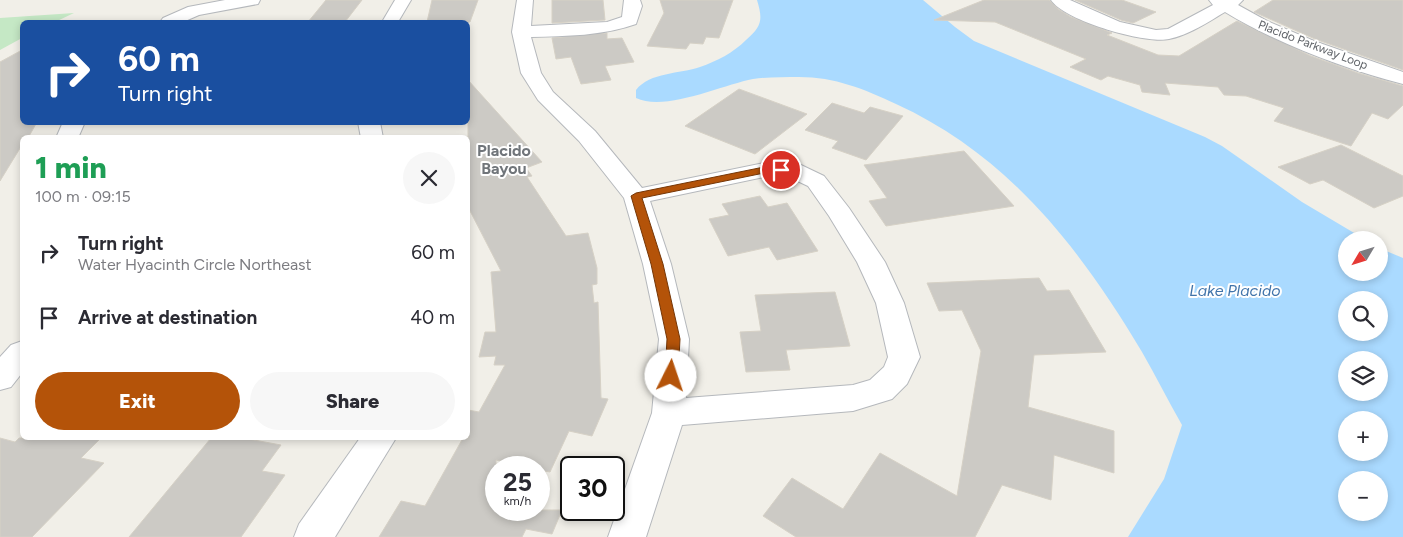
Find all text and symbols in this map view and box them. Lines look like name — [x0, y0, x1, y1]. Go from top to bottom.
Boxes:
street label: Placido Parkway Loop — [1256, 18, 1370, 72]
text: 60 m — [118, 38, 200, 80]
icon: right — [35, 40, 100, 105]
text: Turn right — [118, 80, 213, 107]
district label: Placido Bayou — [477, 141, 531, 178]
text: 1 min — [35, 149, 107, 186]
pin — [760, 149, 802, 191]
button: close — [403, 152, 455, 204]
icon: arrive — [767, 156, 795, 184]
text: 100 m · 09:15 — [35, 187, 131, 206]
north arrow — [1338, 231, 1388, 281]
map controls — [1338, 231, 1388, 521]
text: Turn right — [78, 232, 164, 255]
icon: right — [35, 239, 63, 267]
text: 60 m — [411, 241, 455, 264]
text: Water Hyacinth Circle Northeast — [78, 255, 312, 274]
water label: Lake Placido — [1189, 281, 1281, 300]
button: search — [1338, 291, 1388, 341]
icon: arrive — [35, 304, 63, 332]
text: Arrive at destination — [78, 306, 257, 329]
text: 40 m — [410, 306, 455, 329]
position arrow — [644, 349, 696, 401]
button: layers — [1338, 351, 1388, 401]
button: Exit — [35, 372, 240, 430]
button: Share — [250, 372, 455, 430]
button: + — [1338, 411, 1388, 461]
speed limit sign: 30 — [560, 456, 625, 521]
text: 25 — [503, 467, 532, 497]
button: − — [1338, 471, 1388, 521]
text: km/h — [504, 494, 531, 508]

